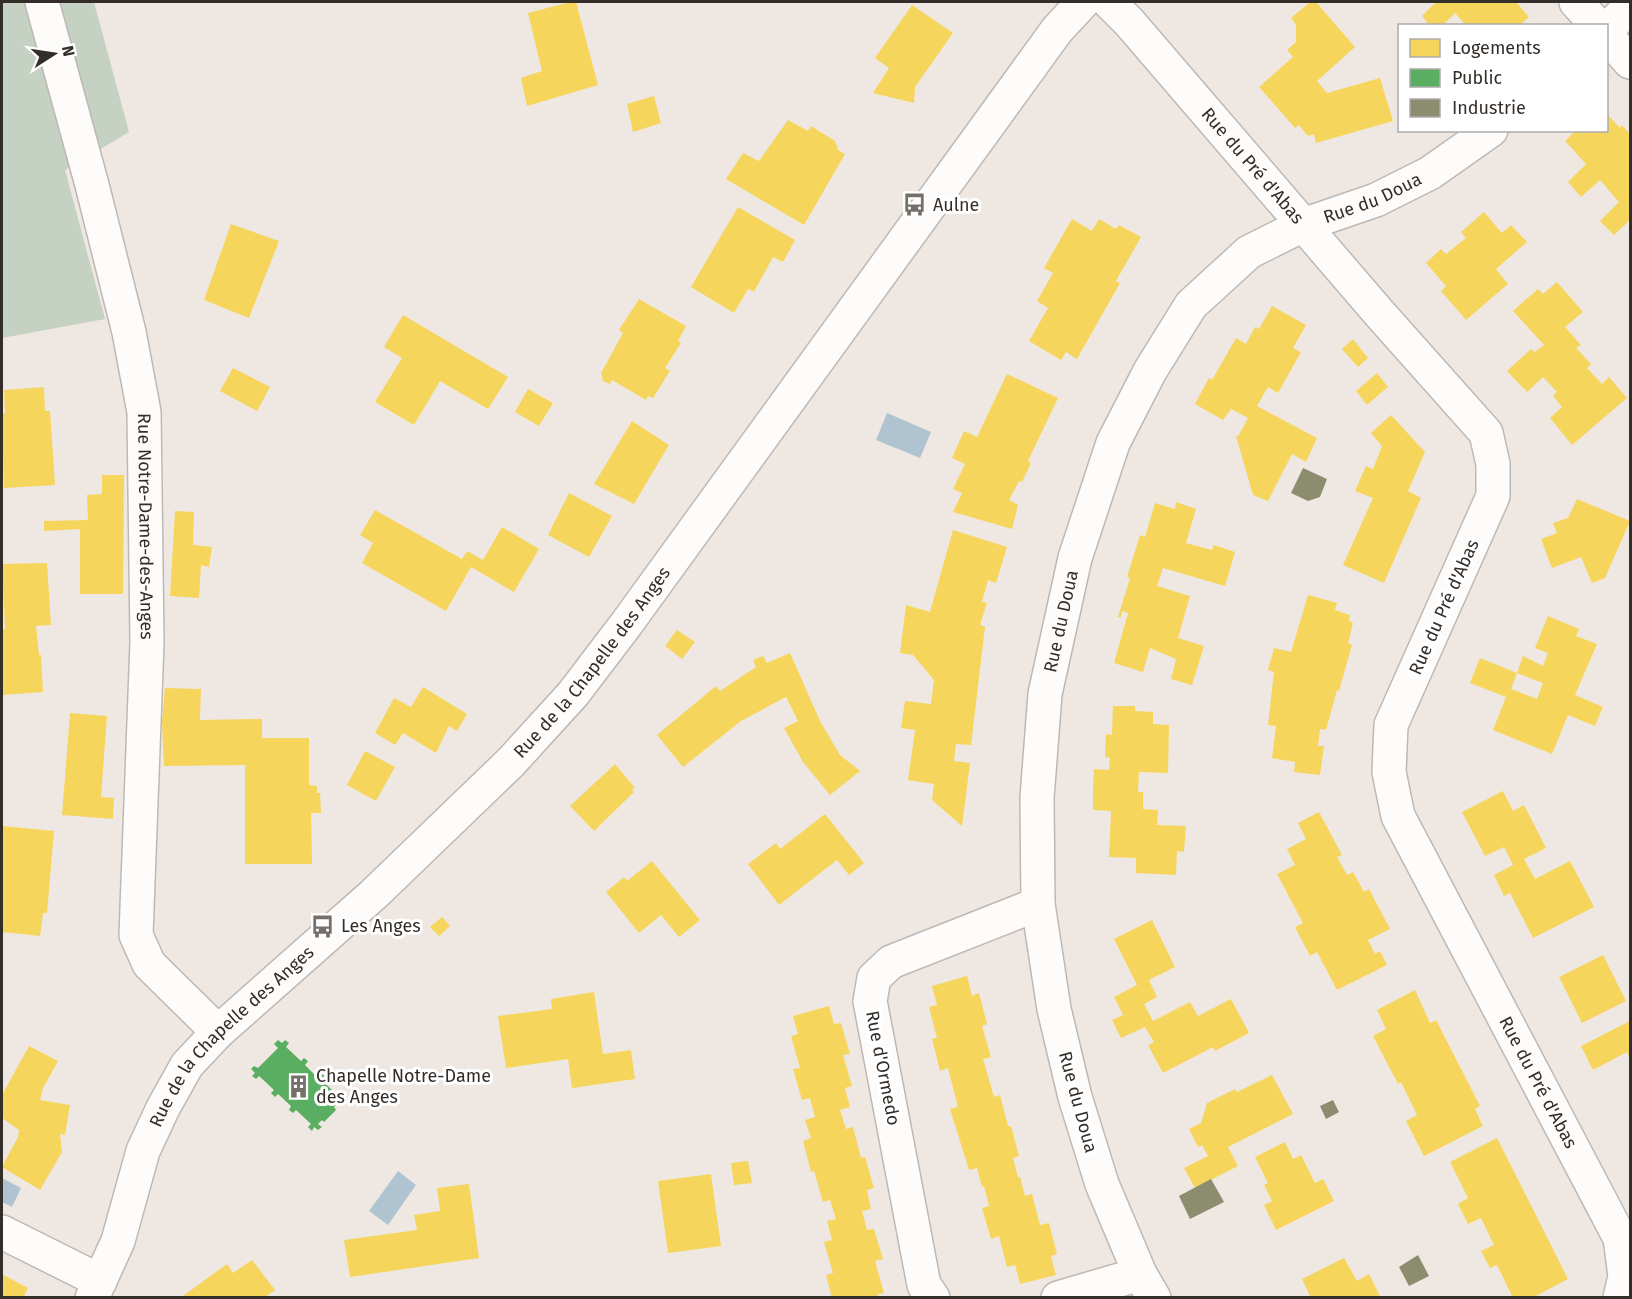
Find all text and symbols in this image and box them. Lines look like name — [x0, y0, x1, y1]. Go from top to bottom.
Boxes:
north arrow — [24, 24, 84, 84]
legend — [1398, 24, 1608, 132]
text: Logements — [1452, 37, 1541, 59]
text: N — [58, 44, 79, 58]
text: Public — [1452, 67, 1502, 89]
text: Industrie — [1452, 97, 1526, 119]
street label: Rue du Pré d'Abas — [1197, 103, 1309, 228]
street label: Rue du Doua — [1320, 168, 1425, 228]
bus stop icon: Aulne — [902, 192, 928, 218]
place label: Aulne — [933, 194, 979, 216]
street label: Rue Notre-Dame-des-Anges — [133, 413, 158, 640]
street label: Rue du Pré d'Abas — [1404, 536, 1484, 678]
street label: Rue de la Chapelle des Anges — [509, 563, 675, 763]
street label: Rue du Doua — [1039, 568, 1083, 675]
bus stop icon: Les Anges — [310, 913, 336, 939]
place label: Les Anges — [341, 915, 421, 937]
street label: Rue de la Chapelle des Anges — [145, 941, 318, 1131]
street label: Rue d'Ormedo — [861, 1009, 905, 1127]
street label: Rue du Pré d'Abas — [1494, 1012, 1582, 1152]
street label: Rue du Doua — [1054, 1049, 1102, 1155]
place label: Chapelle Notre-Dame des Anges — [316, 1065, 491, 1108]
building icon: Chapelle Notre-Dame des Anges — [285, 1073, 311, 1099]

